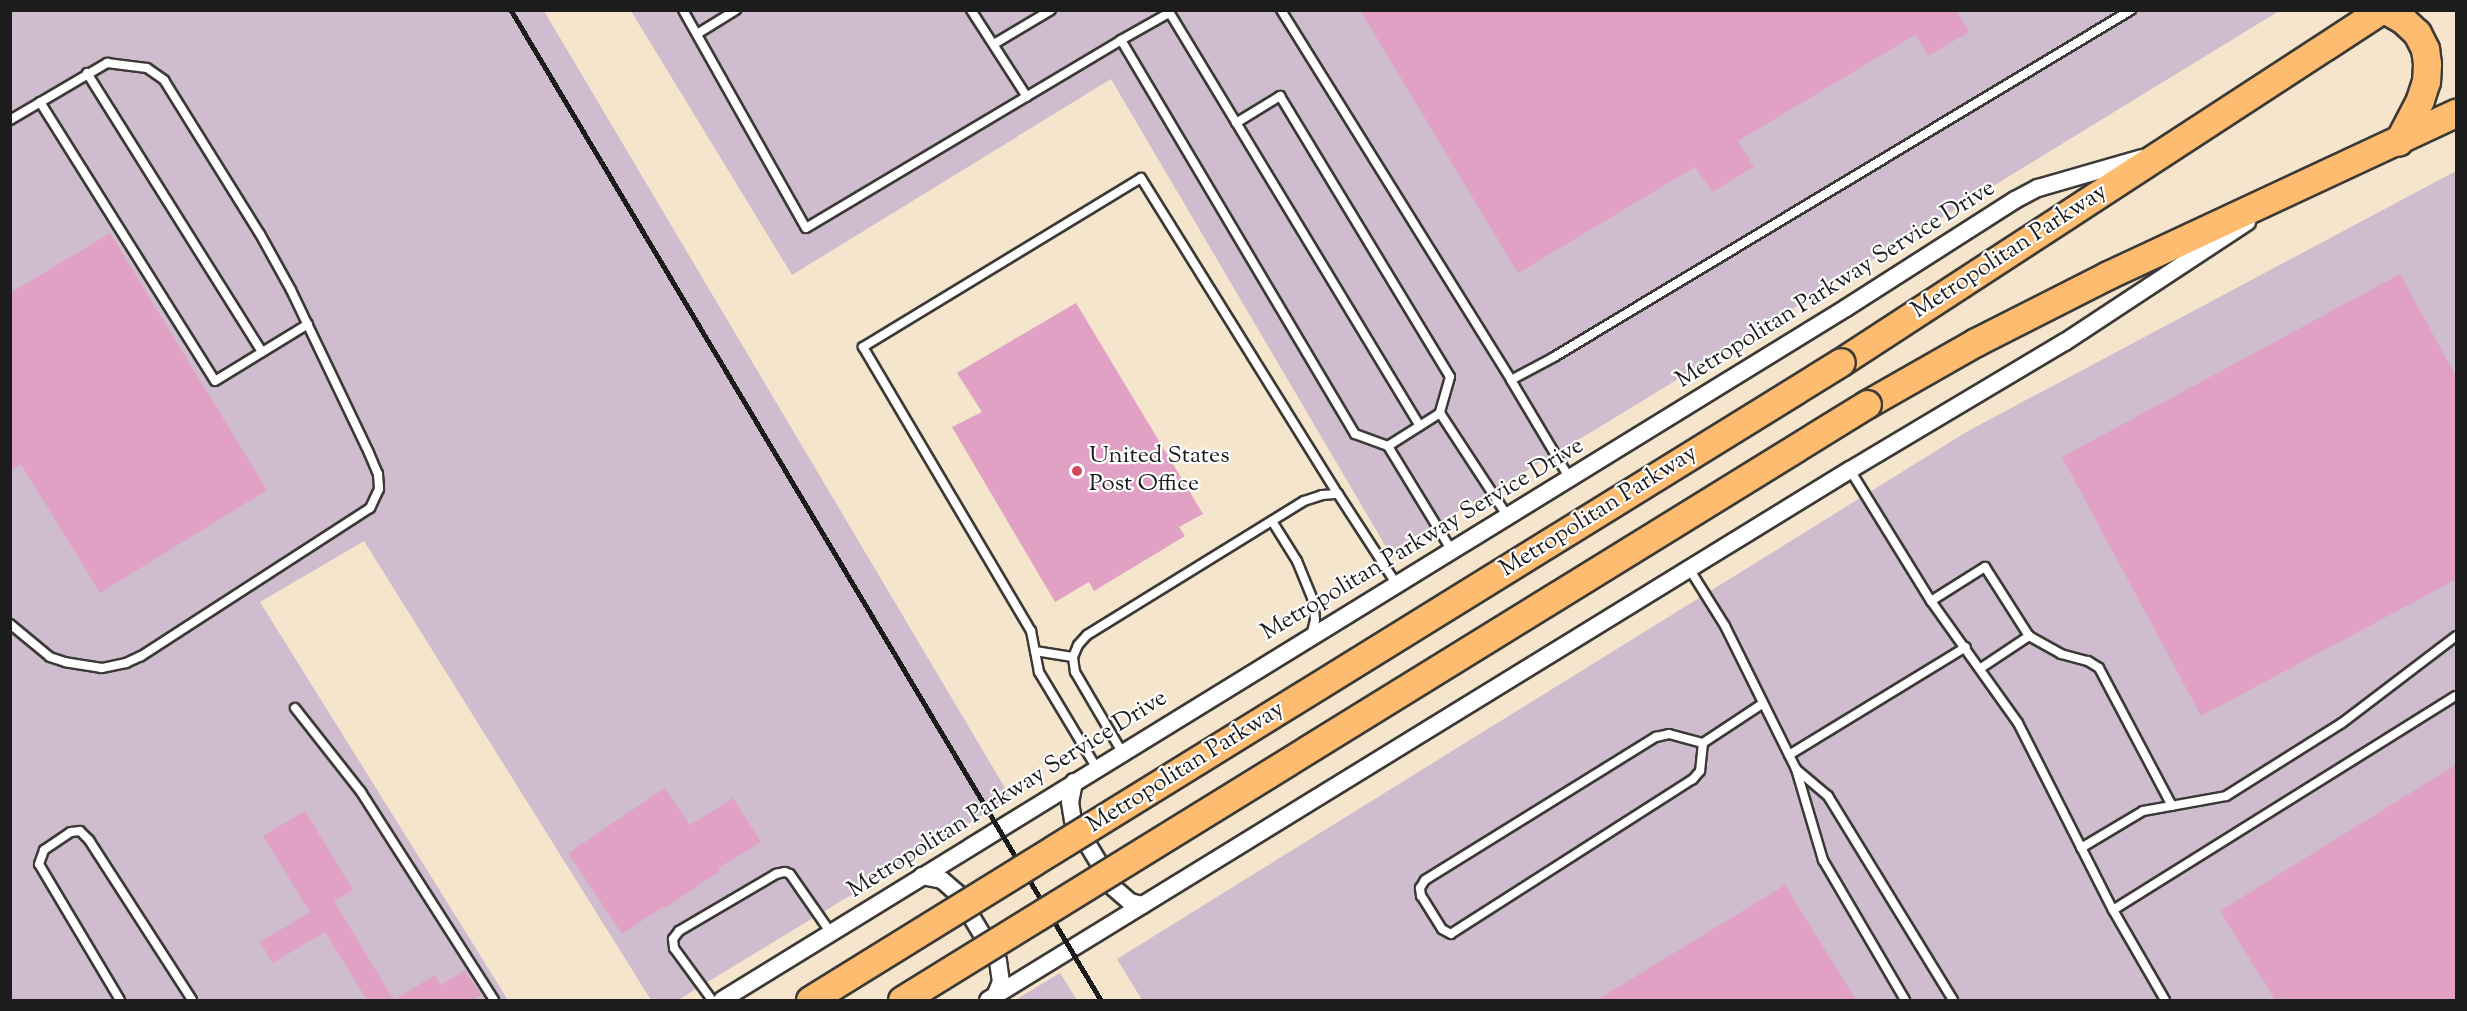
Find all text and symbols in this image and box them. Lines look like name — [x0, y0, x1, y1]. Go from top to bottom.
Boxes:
street label: Metropolitan Parkway Service Drive — [1671, 175, 2001, 395]
street label: Metropolitan Parkway — [1907, 178, 2113, 326]
street label: Metropolitan Parkway Service Drive — [1257, 432, 1589, 648]
street label: Metropolitan Parkway — [1495, 440, 1703, 584]
place label: United States Post Office — [1089, 443, 1230, 499]
marker: United States Post Office — [1070, 464, 1084, 478]
street label: Metropolitan Parkway Service Drive — [843, 685, 1173, 905]
street label: Metropolitan Parkway — [1082, 696, 1290, 840]

